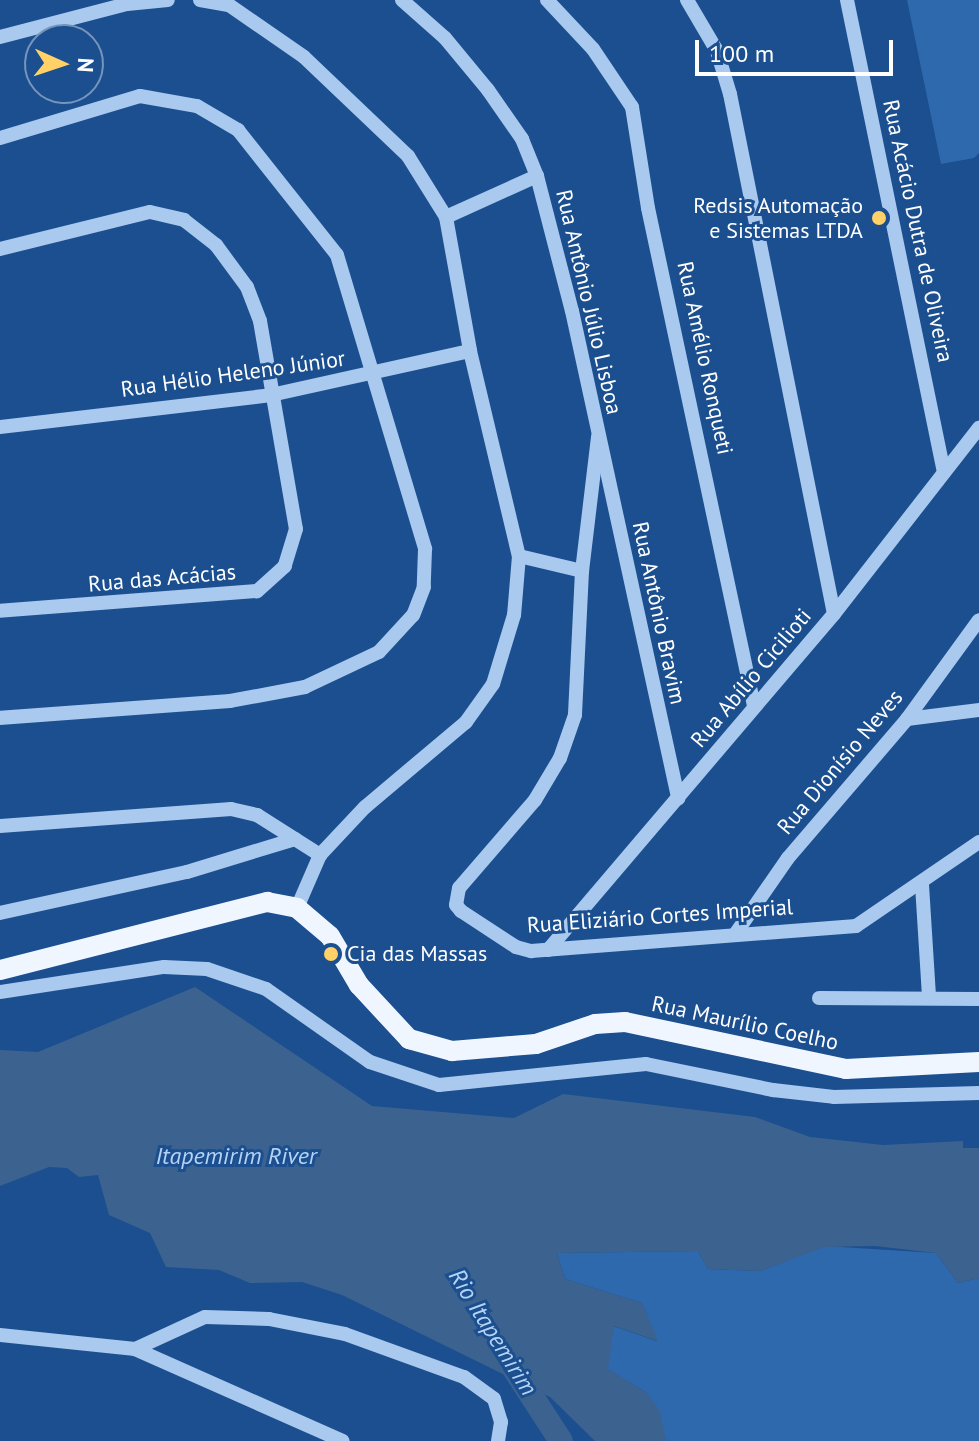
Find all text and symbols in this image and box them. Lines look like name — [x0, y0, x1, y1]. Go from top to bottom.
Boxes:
north arrow — [24, 24, 104, 104]
scale bar — [699, 24, 897, 74]
text: 100 m — [709, 38, 774, 69]
text: N — [72, 57, 100, 73]
street label: Rua Acácio Dutra de Oliveira — [877, 97, 959, 365]
street label: Rua Antônio Júlio Lisboa — [550, 187, 628, 417]
place label: Redsis Automação e Sistemas LTDA — [693, 192, 863, 244]
marker: Redsis Automação e Sistemas LTDA — [870, 209, 888, 227]
street label: Rua Amélio Ronqueti — [672, 259, 738, 457]
street label: Rua Hélio Heleno Júnior — [119, 345, 347, 403]
street label: Rua Antônio Bravim — [627, 519, 691, 707]
street label: Rua das Acácias — [87, 558, 237, 598]
street label: Rua Abílio Cicilioti — [685, 603, 817, 753]
street label: Rua Dionísio Neves — [772, 684, 908, 840]
street label: Rua Eliziário Cortes Imperial — [526, 894, 794, 938]
place label: Cia das Massas — [347, 941, 487, 967]
marker: Cia das Massas — [322, 945, 340, 963]
street label: Rua Maurílio Coelho — [649, 990, 841, 1056]
water label: Itapemirim River — [155, 1142, 317, 1170]
water label: Rio Itapemirim — [443, 1263, 543, 1401]

